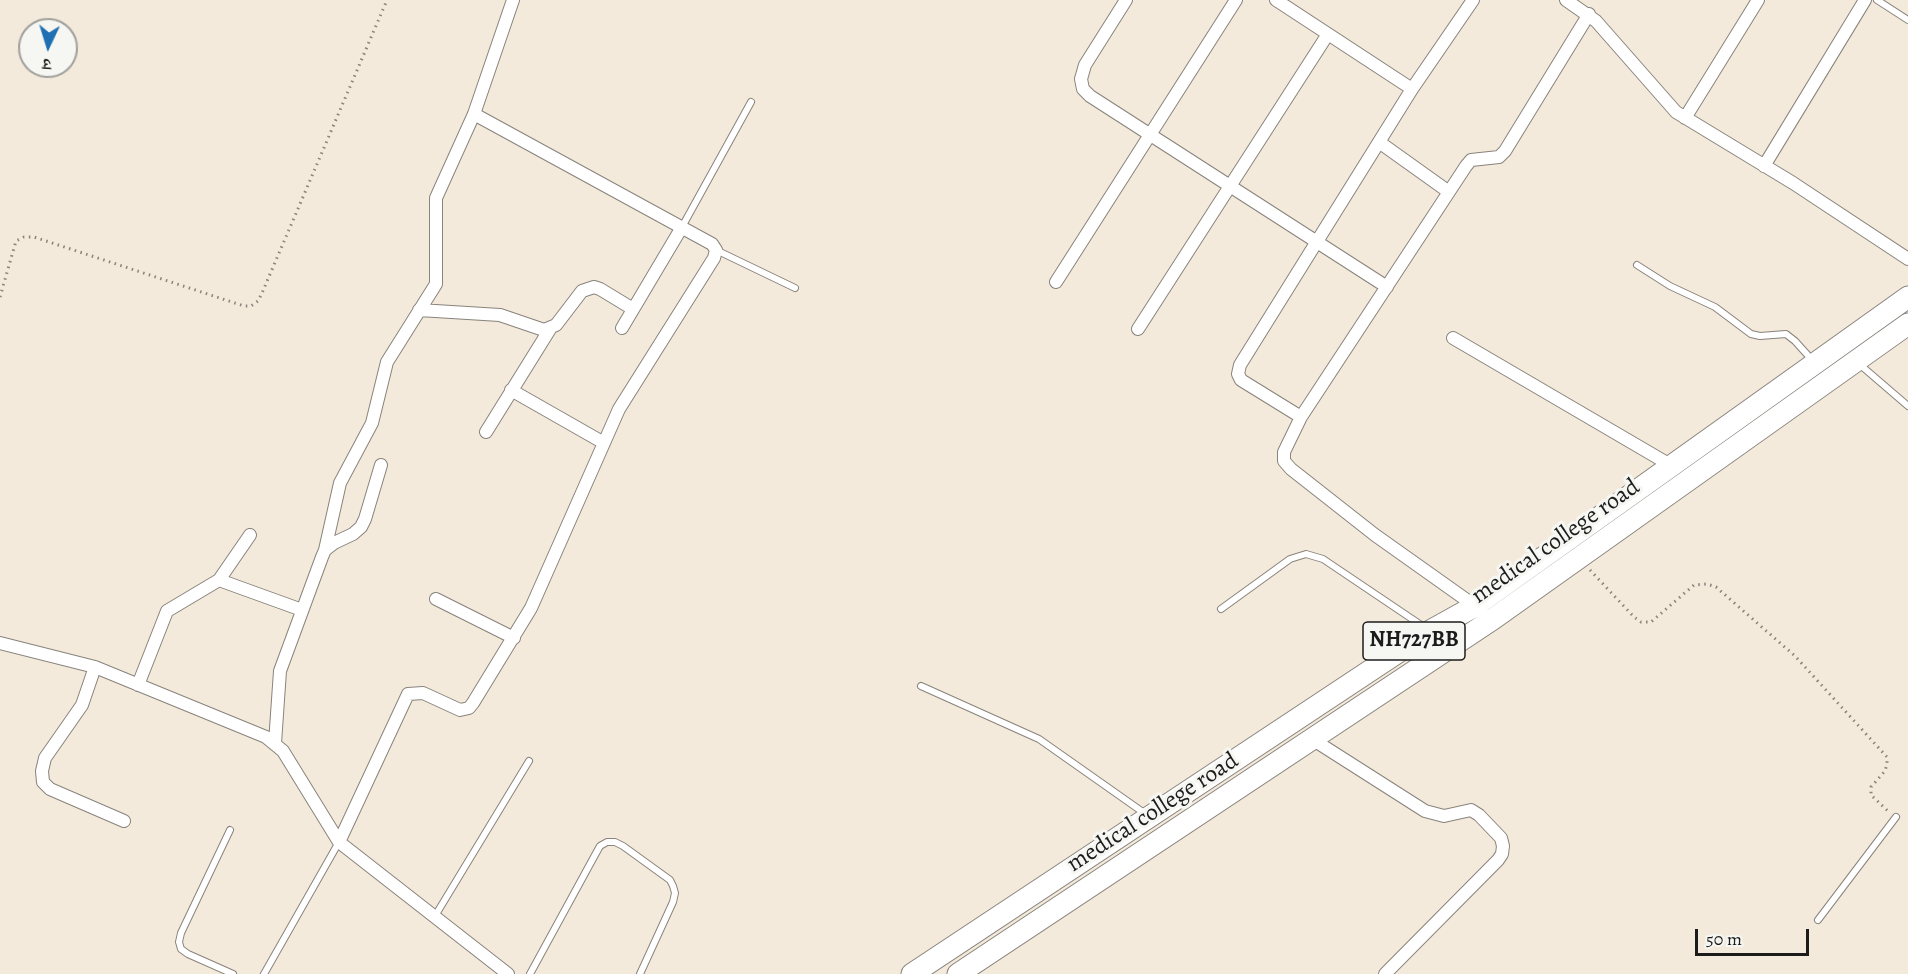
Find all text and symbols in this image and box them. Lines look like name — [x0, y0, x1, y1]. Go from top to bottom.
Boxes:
north arrow — [18, 18, 78, 78]
text: उ — [42, 53, 52, 75]
street label: medical college road — [1466, 473, 1646, 611]
road number: NH727BB — [1363, 622, 1465, 660]
street label: medical college road — [1062, 747, 1244, 879]
scale bar — [1698, 917, 1812, 955]
text: 50 m — [1706, 927, 1742, 951]

